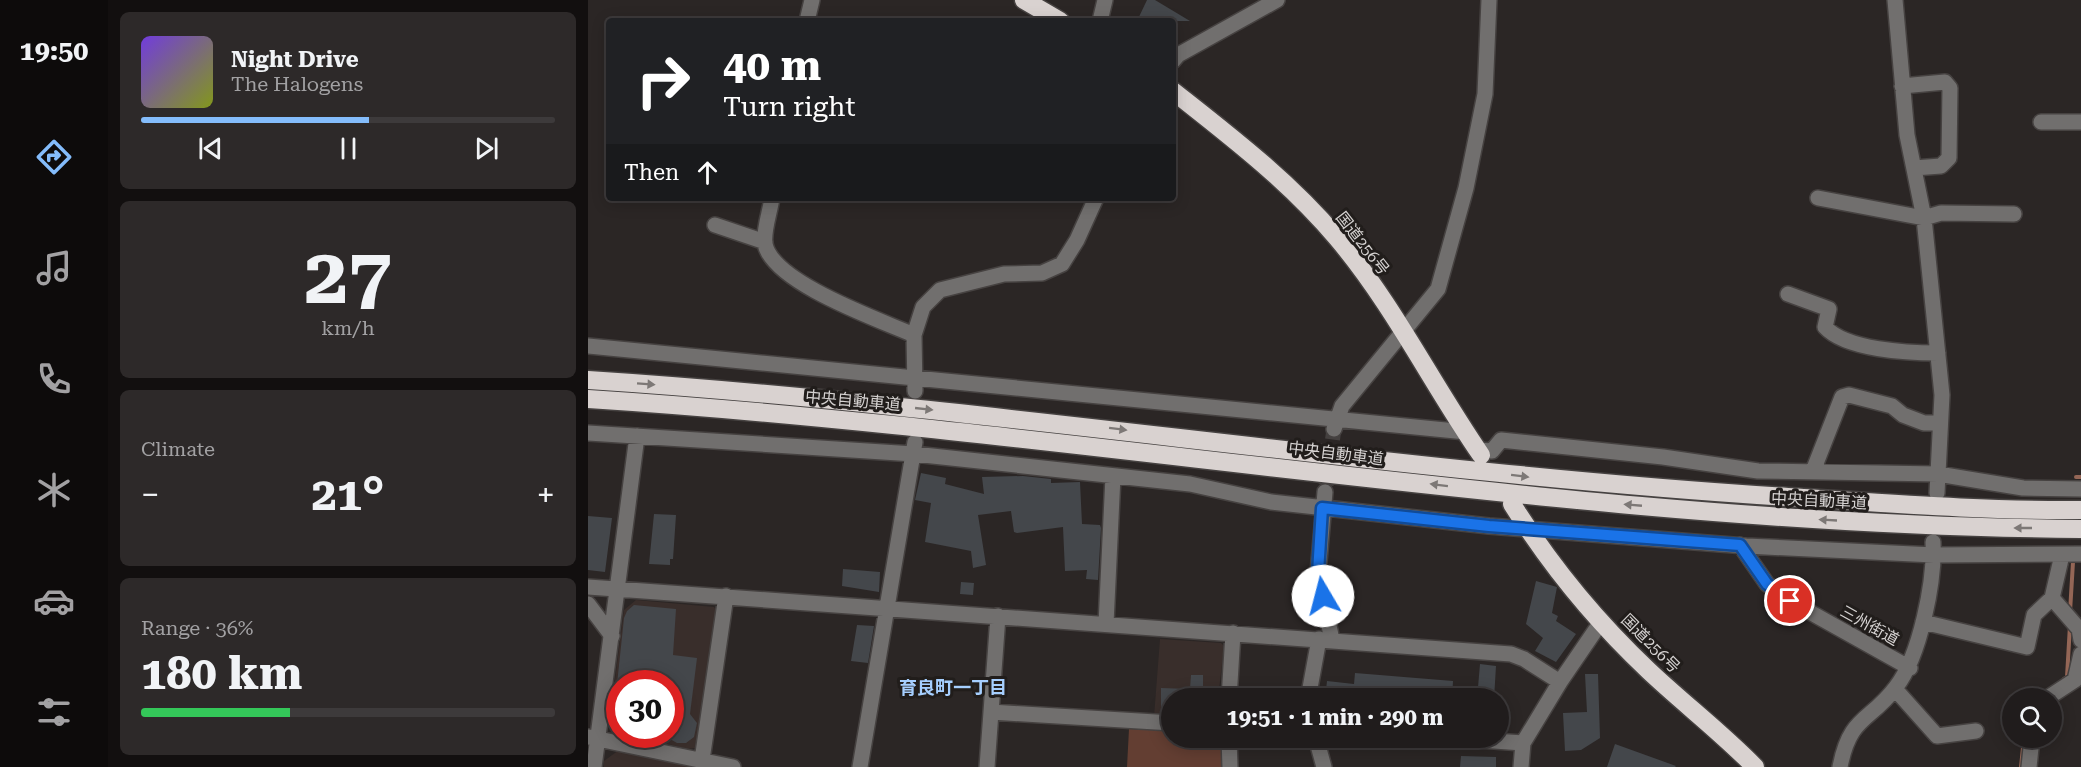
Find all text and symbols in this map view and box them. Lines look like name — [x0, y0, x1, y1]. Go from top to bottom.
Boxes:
text: 19:50 — [20, 35, 88, 67]
text: 40 m — [723, 41, 821, 90]
icon: right — [624, 42, 702, 120]
text: Night Drive — [231, 47, 359, 72]
text: The Halogens — [231, 72, 363, 96]
text: Turn right — [723, 91, 856, 123]
icon: previous — [194, 132, 227, 165]
icon: pause — [332, 132, 365, 165]
icon: next — [470, 132, 503, 165]
icon: directions — [33, 136, 75, 178]
icon: ahead — [691, 156, 724, 189]
text: Then — [624, 160, 679, 185]
street label: 国道256号 — [1332, 208, 1393, 279]
text: 27 — [304, 231, 392, 322]
icon: music — [33, 247, 75, 289]
text: km/h — [321, 316, 375, 340]
icon: phone — [33, 358, 75, 400]
one-way arrow — [637, 379, 656, 389]
street label: 中央自動車道 — [804, 387, 902, 414]
one-way arrow — [915, 404, 934, 413]
one-way arrow — [1109, 425, 1128, 434]
text: Climate — [141, 437, 215, 461]
street label: 中央自動車道 — [1287, 438, 1385, 469]
text: 21° — [312, 468, 384, 521]
icon: climate — [33, 469, 75, 511]
one-way arrow — [1511, 471, 1530, 481]
text: − — [141, 475, 159, 514]
text: + — [537, 475, 555, 514]
one-way arrow — [1430, 480, 1449, 490]
street label: 中央自動車道 — [1771, 488, 1867, 512]
one-way arrow — [1624, 500, 1643, 510]
one-way arrow — [1818, 515, 1837, 525]
one-way arrow — [2013, 523, 2032, 533]
position arrow — [1291, 564, 1355, 628]
pin — [1764, 575, 1815, 626]
icon: car — [33, 580, 75, 622]
icon: arrive — [1773, 584, 1806, 617]
street label: 三州街道 — [1837, 602, 1902, 649]
street label: 国道256号 — [1617, 610, 1684, 677]
text: Range · 36% — [141, 616, 253, 640]
text: 180 km — [141, 647, 302, 700]
speed limit sign: 30 — [606, 670, 684, 748]
district label: 育良町一丁目 — [899, 677, 1007, 698]
map controls — [2002, 688, 2062, 748]
button: search — [2002, 688, 2062, 748]
icon: filters — [33, 691, 75, 733]
text: 19:51 · 1 min · 290 m — [1226, 705, 1444, 730]

